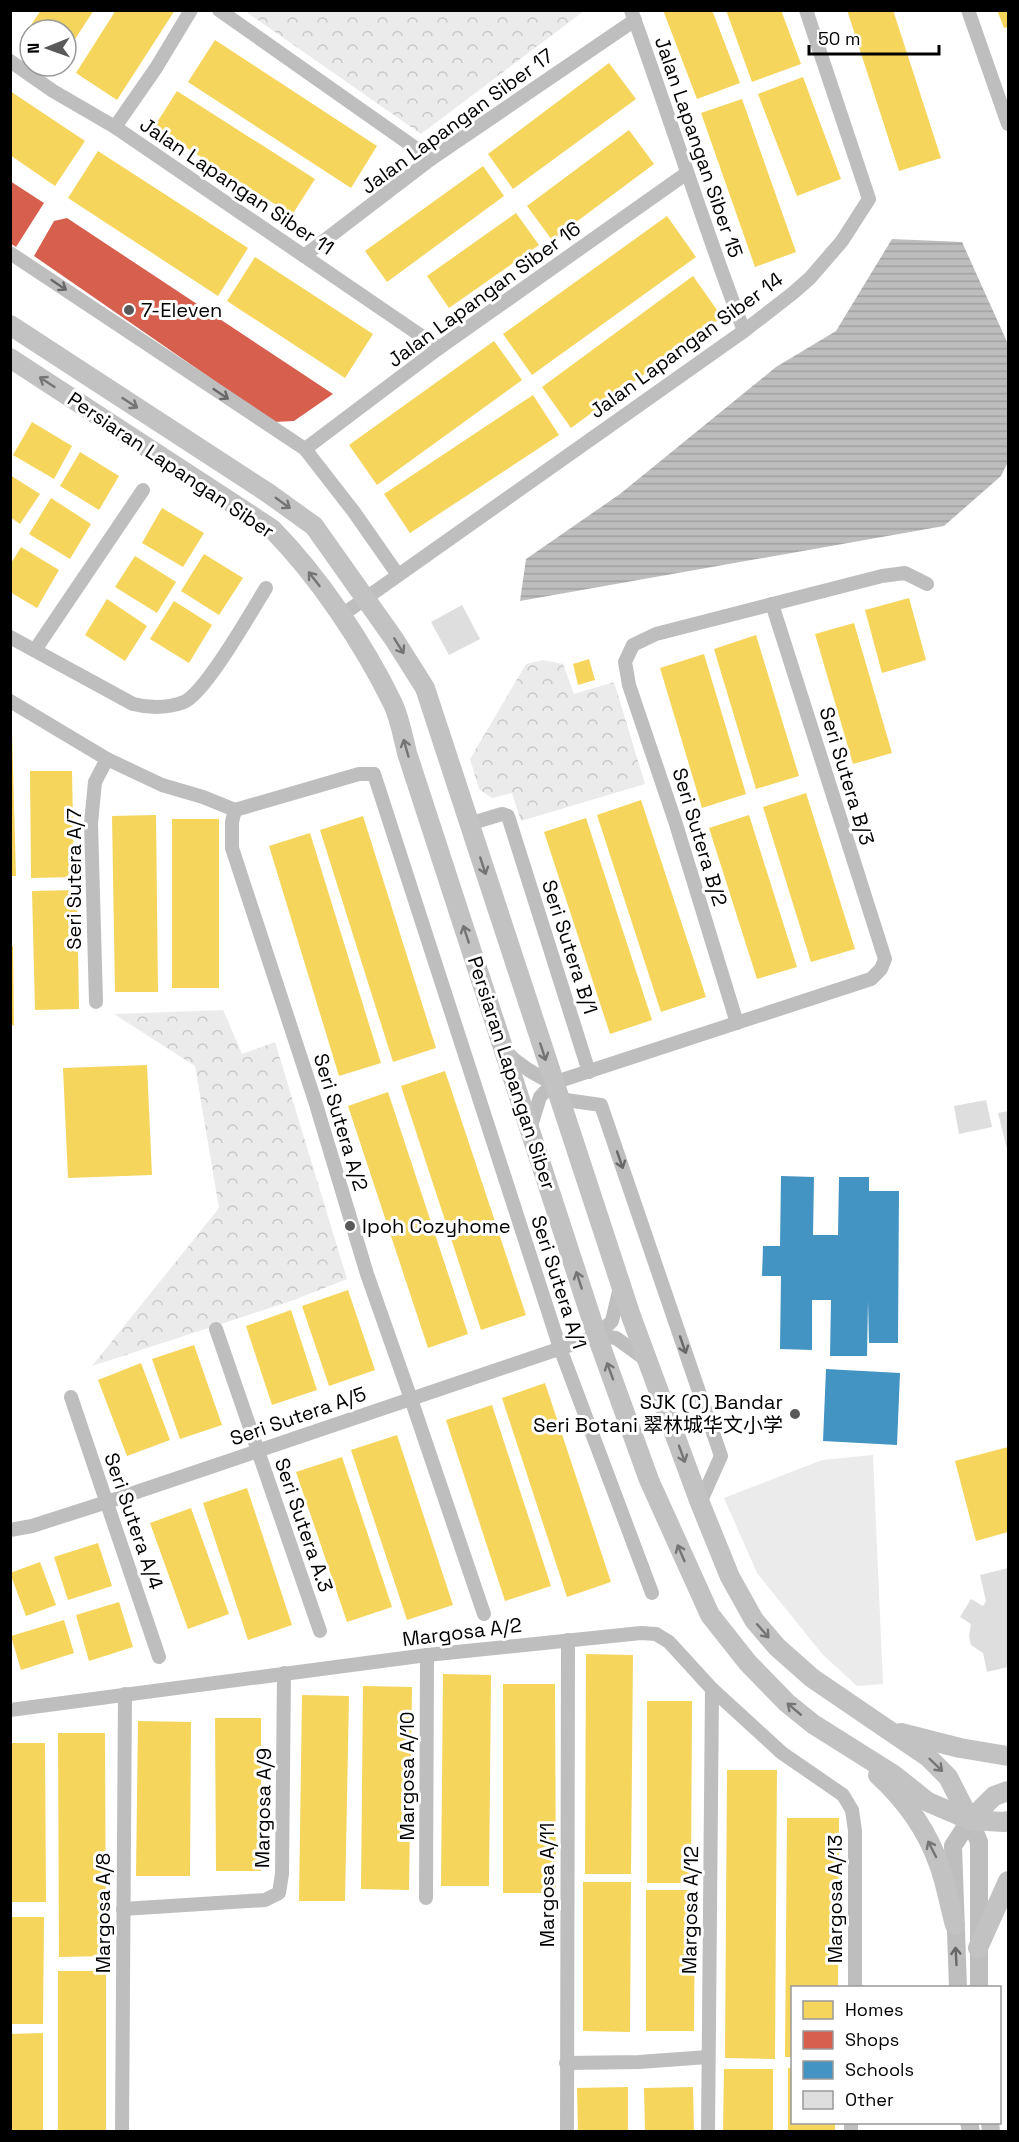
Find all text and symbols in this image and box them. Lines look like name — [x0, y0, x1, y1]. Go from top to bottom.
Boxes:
north arrow — [18, 18, 78, 78]
scale bar — [809, 18, 940, 56]
text: 50 m — [818, 27, 860, 50]
street label: Jalan Lapangan Siber 15 — [649, 33, 749, 261]
street label: Jalan Lapangan Siber 17 — [356, 42, 558, 200]
text: N — [23, 43, 44, 54]
street label: Jalan Lapangan Siber 11 — [135, 111, 339, 261]
street label: Jalan Lapangan Siber 16 — [382, 215, 586, 373]
street label: Jalan Lapangan Siber 14 — [584, 266, 788, 424]
one-way arrow — [50, 279, 67, 291]
place label: 7-Eleven — [141, 297, 222, 323]
marker: 7-Eleven — [122, 303, 136, 317]
one-way arrow — [39, 376, 56, 388]
street label: Persiaran Lapangan Siber — [63, 386, 279, 544]
one-way arrow — [213, 387, 230, 400]
one-way arrow — [121, 397, 138, 410]
one-way arrow — [274, 497, 290, 509]
one-way arrow — [308, 572, 320, 588]
one-way arrow — [393, 637, 405, 654]
street label: Seri Sutera B/3 — [814, 704, 880, 848]
one-way arrow — [400, 739, 411, 758]
street label: Seri Sutera B/2 — [667, 765, 733, 909]
street label: Seri Sutera A/7 — [61, 808, 87, 950]
one-way arrow — [478, 856, 489, 875]
street label: Seri Sutera B/1 — [536, 877, 604, 1017]
one-way arrow — [460, 925, 471, 944]
street label: Persiaran Lapangan Siber — [462, 953, 562, 1193]
one-way arrow — [538, 1042, 549, 1061]
street label: Seri Sutera A/2 — [308, 1050, 374, 1194]
one-way arrow — [615, 1151, 626, 1169]
street label: Seri Sutera A/1 — [525, 1212, 593, 1352]
place label: Ipoh Cozyhome — [362, 1213, 511, 1239]
marker: Ipoh Cozyhome — [343, 1219, 357, 1233]
one-way arrow — [573, 1271, 584, 1290]
one-way arrow — [678, 1335, 689, 1354]
one-way arrow — [604, 1362, 615, 1381]
street label: Seri Sutera A/5 — [226, 1381, 370, 1451]
place label: SJK (C) Bandar Seri Botani 翠林城华文小学 — [533, 1389, 783, 1438]
marker: SJK (C) Bandar Seri Botani 翠林城华文小学 — [788, 1407, 802, 1421]
one-way arrow — [677, 1445, 688, 1463]
street label: Seri Sutera A/4 — [98, 1449, 170, 1593]
street label: Seri Sutera A.3 — [269, 1455, 339, 1595]
one-way arrow — [675, 1544, 686, 1563]
street label: Margosa A/2 — [401, 1612, 523, 1652]
one-way arrow — [756, 1623, 770, 1638]
one-way arrow — [787, 1702, 802, 1716]
street label: Margosa A/10 — [394, 1711, 420, 1841]
street label: Margosa A/9 — [249, 1748, 277, 1868]
one-way arrow — [928, 1758, 943, 1772]
street label: Margosa A/11 — [534, 1823, 560, 1947]
street label: Margosa A/13 — [822, 1835, 848, 1963]
one-way arrow — [925, 1840, 937, 1858]
street label: Margosa A/12 — [676, 1846, 704, 1974]
street label: Margosa A/8 — [90, 1853, 116, 1973]
one-way arrow — [951, 1947, 962, 1967]
legend — [791, 1986, 1001, 2124]
text: Homes — [845, 1998, 904, 2021]
text: Shops — [845, 2028, 899, 2051]
text: Schools — [845, 2058, 914, 2081]
text: Other — [845, 2088, 894, 2111]

